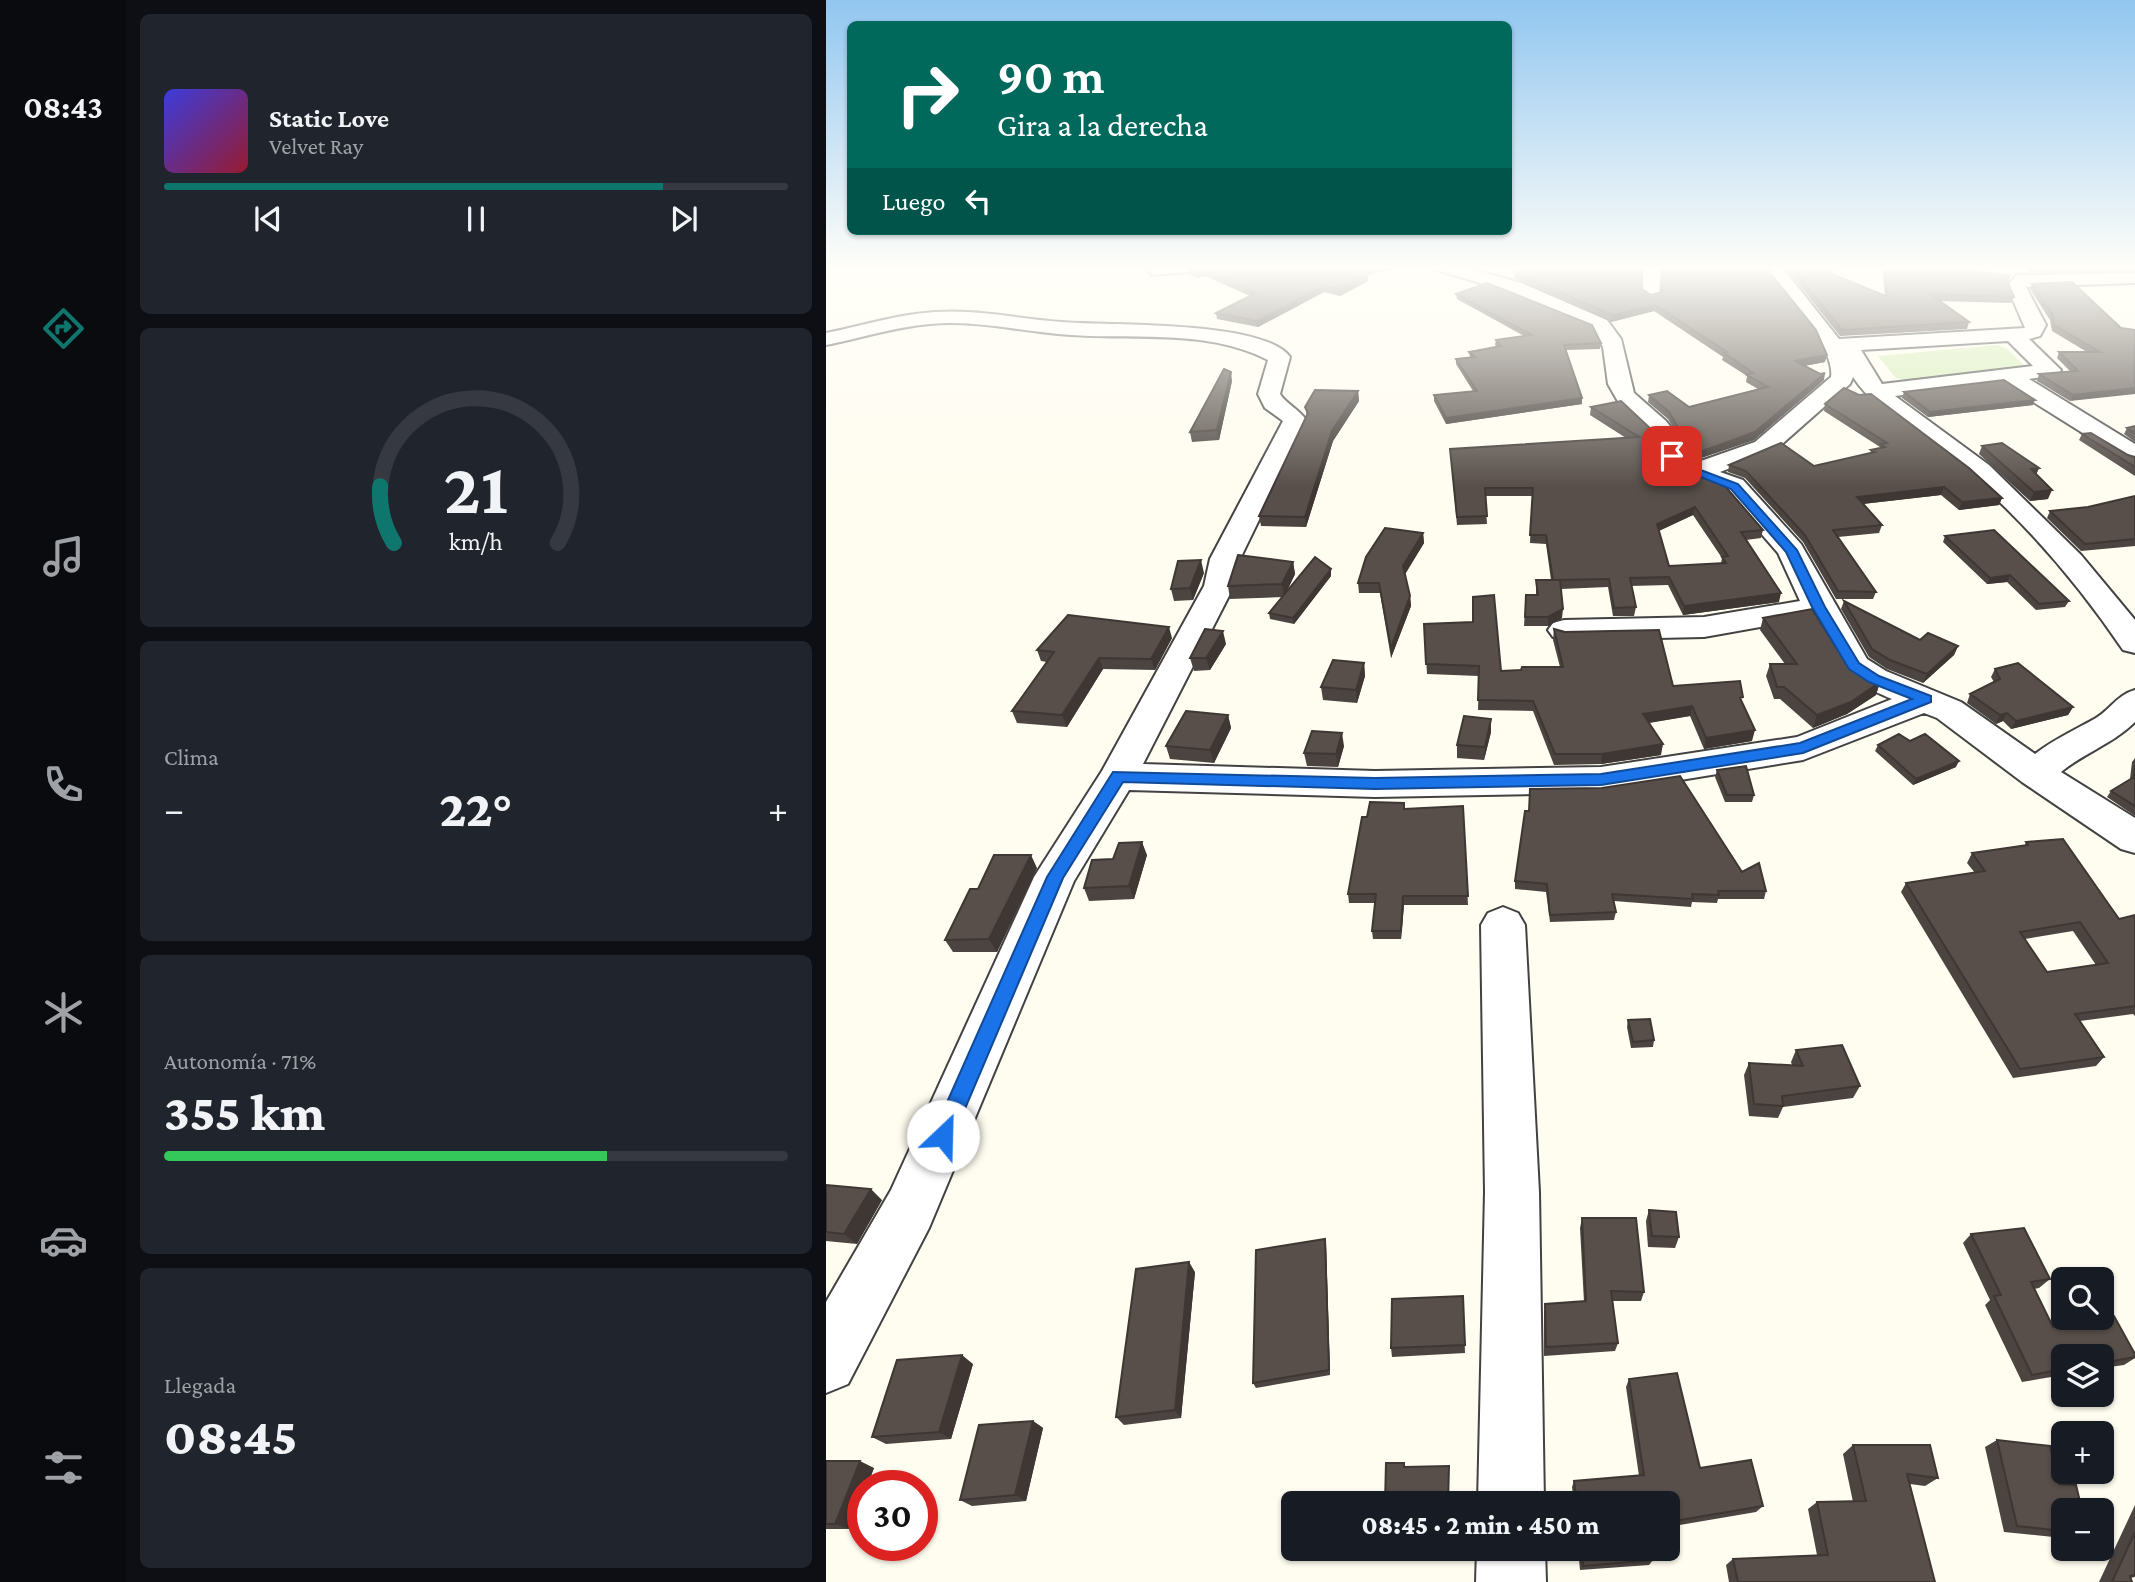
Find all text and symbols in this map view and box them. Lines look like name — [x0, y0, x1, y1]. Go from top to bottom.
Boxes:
icon: right — [882, 49, 973, 140]
text: 90 m — [997, 49, 1104, 104]
text: 08:43 — [23, 89, 103, 125]
text: Static Love — [269, 104, 389, 133]
text: Gira a la derecha — [997, 107, 1208, 143]
text: Velvet Ray — [269, 133, 363, 159]
icon: left — [959, 182, 997, 220]
text: Luego — [882, 187, 945, 216]
icon: previous — [249, 200, 287, 238]
icon: pause — [457, 200, 495, 238]
icon: next — [665, 200, 703, 238]
icon: directions — [39, 304, 88, 353]
pin — [1642, 426, 1702, 486]
icon: arrive — [1653, 437, 1691, 475]
text: 21 — [444, 449, 508, 530]
text: km/h — [449, 528, 503, 555]
icon: music — [39, 532, 88, 581]
text: Clima — [164, 744, 219, 770]
icon: phone — [39, 760, 88, 809]
text: 22° — [439, 779, 513, 837]
text: − — [164, 788, 184, 830]
text: + — [768, 788, 788, 830]
icon: climate — [39, 988, 88, 1037]
text: Autonomía · 71% — [164, 1048, 316, 1074]
text: 355 km — [164, 1083, 325, 1141]
position arrow — [906, 1099, 980, 1173]
icon: car — [39, 1216, 88, 1265]
map controls — [2051, 1267, 2114, 1561]
button: search — [2051, 1267, 2114, 1330]
button: layers — [2051, 1344, 2114, 1407]
text: Llegada — [164, 1372, 236, 1398]
text: 08:45 — [164, 1407, 297, 1465]
button: + — [2051, 1421, 2114, 1484]
icon: filters — [39, 1443, 88, 1492]
speed limit sign: 30 — [847, 1470, 938, 1561]
button: − — [2051, 1498, 2114, 1561]
text: 08:45 · 2 min · 450 m — [1362, 1511, 1599, 1540]

